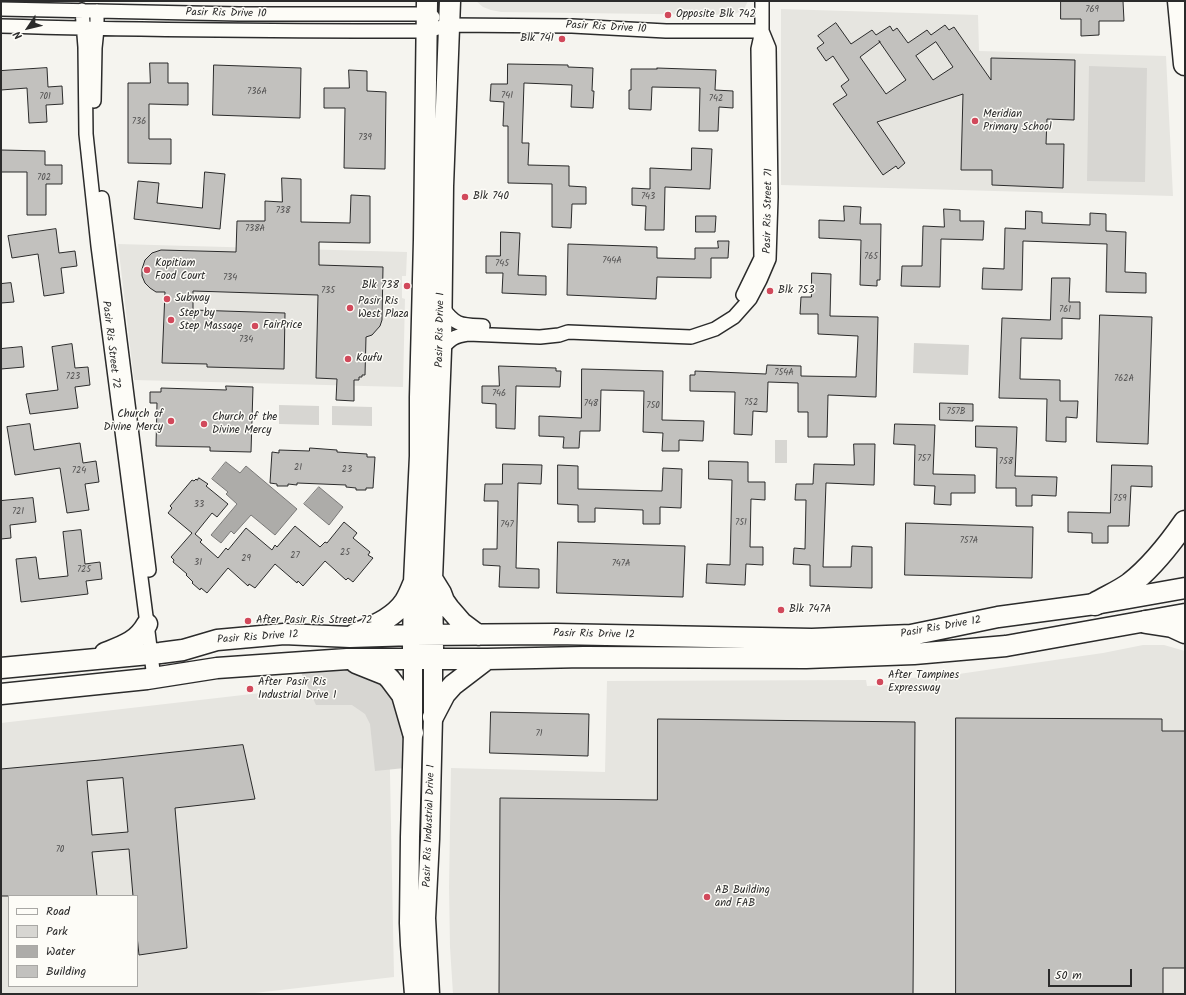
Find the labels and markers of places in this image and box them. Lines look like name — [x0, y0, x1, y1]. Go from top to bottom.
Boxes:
place label: Opposite Blk 742 — [676, 8, 756, 22]
marker: Opposite Blk 742 — [663, 10, 673, 20]
place label: Blk 741 — [520, 32, 554, 46]
marker: Blk 741 — [557, 34, 567, 44]
place label: Meridian Primary School — [983, 108, 1052, 134]
marker: Meridian Primary School — [970, 116, 980, 126]
place label: Blk 740 — [473, 190, 509, 204]
marker: Blk 740 — [460, 192, 470, 202]
place label: Kopitiam Food Court — [155, 257, 205, 283]
marker: Kopitiam Food Court — [142, 265, 152, 275]
place label: Blk 738 — [362, 279, 399, 293]
marker: Blk 738 — [402, 281, 412, 291]
place label: Blk 753 — [778, 284, 815, 298]
marker: Blk 753 — [765, 286, 775, 296]
place label: Subway — [175, 292, 210, 306]
marker: Subway — [162, 294, 172, 304]
place label: Pasir Ris West Plaza — [358, 295, 409, 321]
marker: Pasir Ris West Plaza — [345, 303, 355, 313]
place label: Step by Step Massage — [179, 307, 242, 333]
marker: Step by Step Massage — [166, 315, 176, 325]
place label: FairPrice — [263, 319, 302, 333]
marker: FairPrice — [250, 321, 260, 331]
place label: Koufu — [356, 352, 382, 366]
marker: Koufu — [343, 354, 353, 364]
place label: Church of Divine Mercy — [103, 408, 163, 434]
place label: Church of the Divine Mercy — [212, 411, 277, 437]
marker: Church of Divine Mercy — [166, 416, 176, 426]
marker: Church of the Divine Mercy — [199, 419, 209, 429]
place label: Blk 747A — [789, 603, 831, 617]
marker: Blk 747A — [776, 605, 786, 615]
place label: After Pasir Ris Street 72 — [256, 614, 372, 628]
marker: After Pasir Ris Street 72 — [243, 616, 253, 626]
place label: After Tampines Expressway — [888, 669, 959, 695]
place label: After Pasir Ris Industrial Drive 1 — [258, 676, 336, 702]
marker: After Tampines Expressway — [875, 677, 885, 687]
marker: After Pasir Ris Industrial Drive 1 — [245, 684, 255, 694]
place label: AB Building and FAB — [715, 884, 770, 910]
marker: AB Building and FAB — [702, 892, 712, 902]

